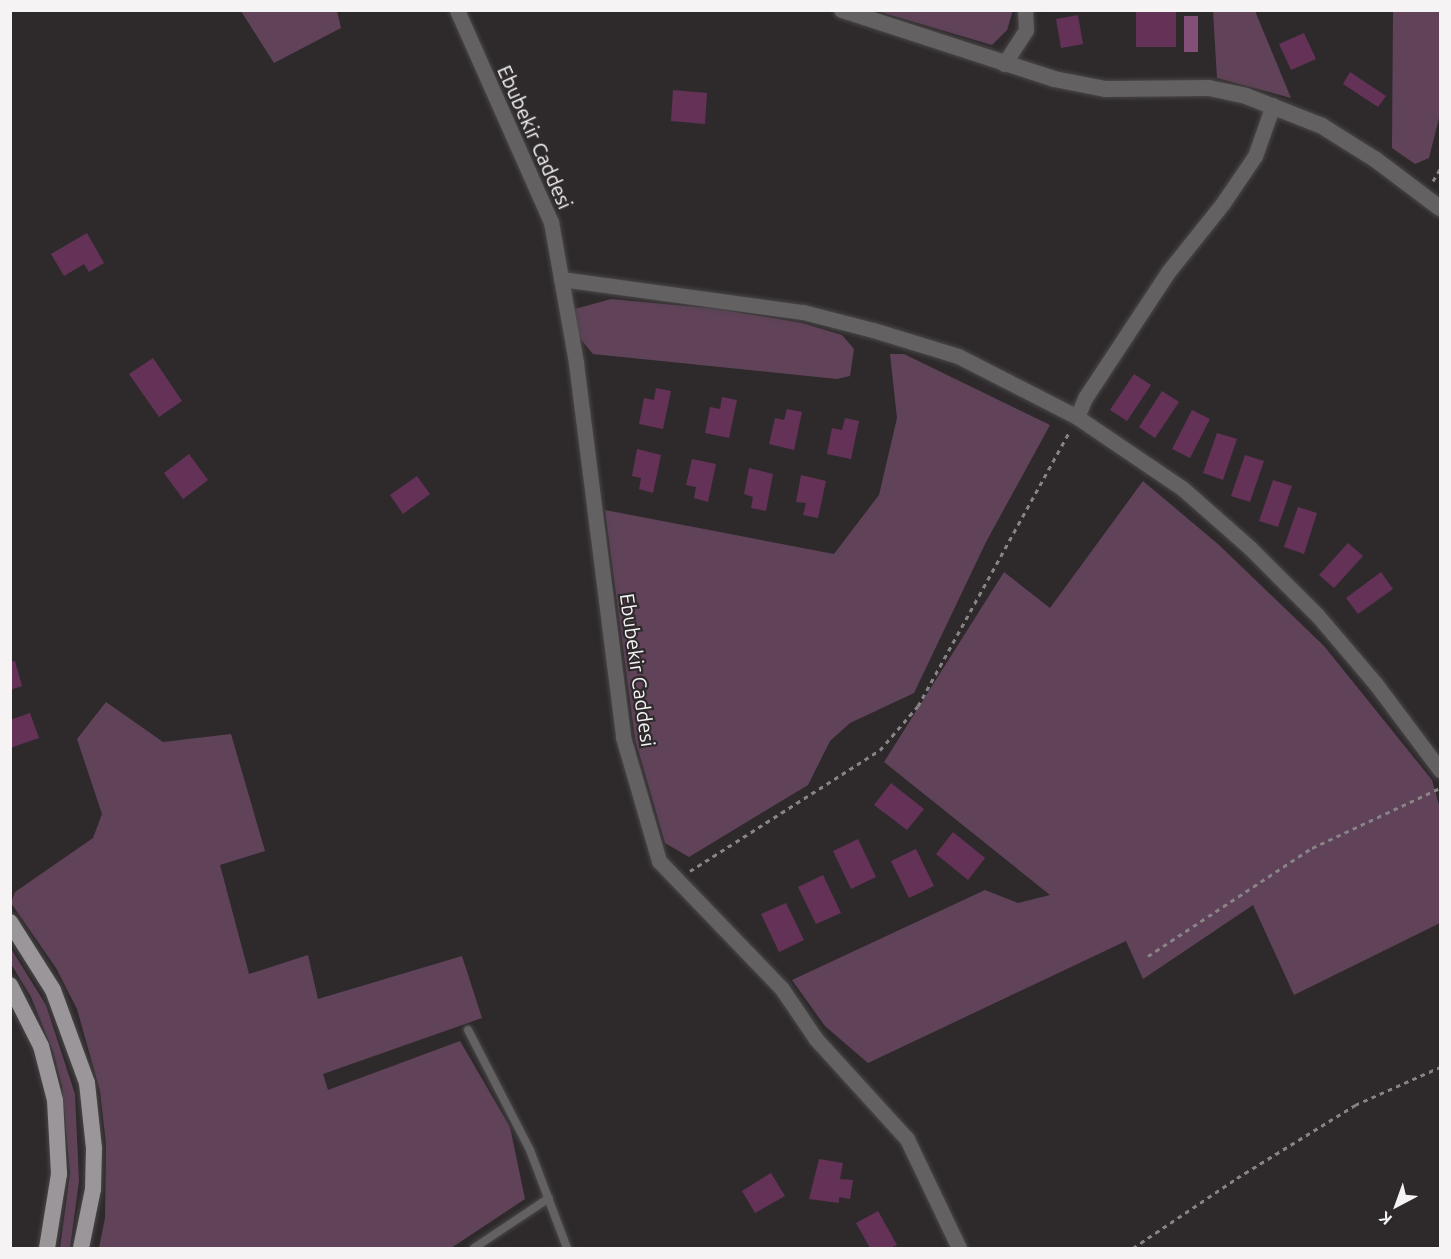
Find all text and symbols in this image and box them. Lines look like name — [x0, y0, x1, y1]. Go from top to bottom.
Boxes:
street label: Ebubekir Caddesi — [493, 61, 577, 213]
street label: Ebubekir Caddesi — [615, 592, 661, 748]
north arrow — [1367, 1175, 1427, 1235]
text: K — [1375, 1208, 1395, 1229]

